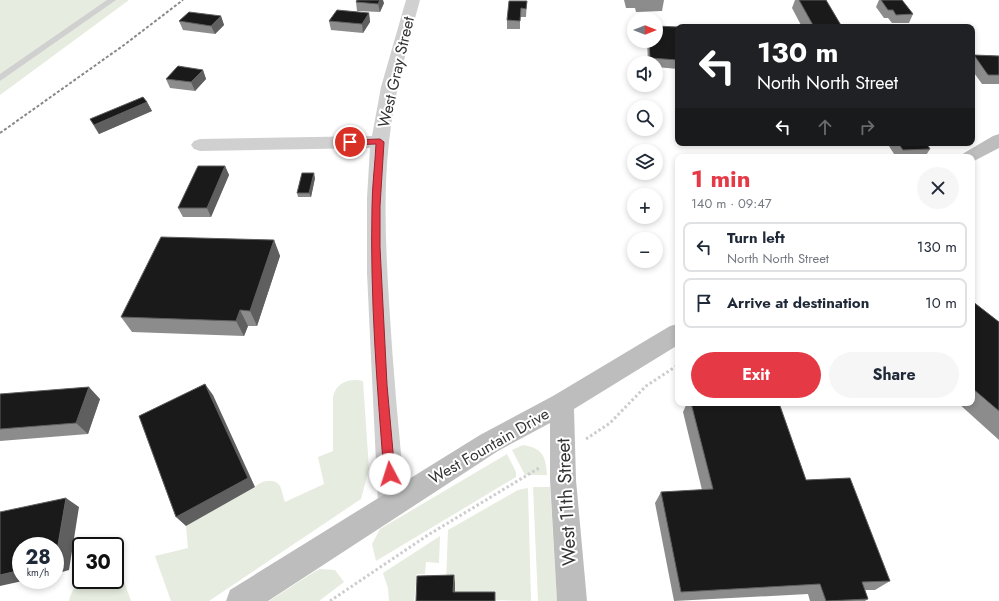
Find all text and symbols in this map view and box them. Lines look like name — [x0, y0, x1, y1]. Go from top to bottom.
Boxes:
north arrow — [627, 12, 663, 48]
map controls — [627, 12, 663, 268]
street label: West Gray Street — [372, 14, 420, 130]
text: 130 m — [757, 32, 839, 73]
icon: left — [691, 40, 743, 92]
button: sound — [627, 56, 663, 92]
text: North North Street — [757, 70, 898, 96]
button: search — [627, 100, 663, 136]
icon: left — [772, 116, 794, 138]
icon: ahead — [814, 116, 836, 138]
icon: right — [856, 116, 878, 138]
pin — [333, 125, 367, 159]
icon: arrive — [339, 131, 361, 153]
button: layers — [627, 144, 663, 180]
text: 1 min — [691, 161, 751, 196]
button: close — [917, 167, 959, 209]
button: + — [627, 188, 663, 224]
text: 140 m · 09:47 — [691, 194, 772, 213]
text: Turn left — [727, 227, 785, 249]
button: − — [627, 232, 663, 268]
icon: left — [693, 236, 715, 258]
text: 130 m — [917, 236, 957, 258]
text: North North Street — [727, 249, 829, 268]
icon: arrive — [693, 292, 715, 314]
text: Arrive at destination — [727, 292, 869, 314]
text: 10 m — [925, 292, 957, 314]
button: Exit — [691, 352, 821, 398]
button: Share — [829, 352, 959, 398]
street label: West Fountain Drive — [425, 402, 553, 490]
street label: West 11th Street — [549, 437, 583, 566]
position arrow — [369, 453, 411, 495]
speed limit sign: 30 — [72, 537, 124, 589]
text: 28 — [25, 543, 51, 572]
text: km/h — [27, 565, 49, 580]

